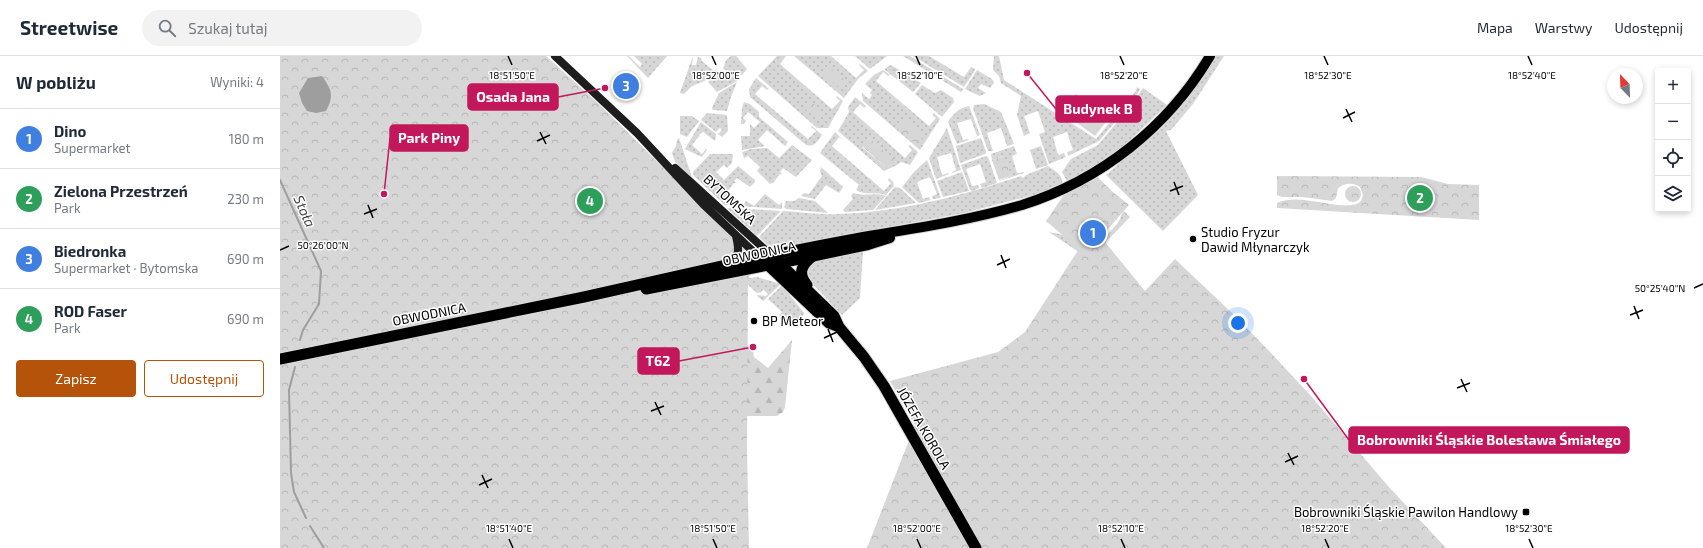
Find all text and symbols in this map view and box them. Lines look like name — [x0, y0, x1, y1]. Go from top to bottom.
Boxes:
search box — [142, 10, 422, 46]
text: Streetwise — [20, 16, 118, 39]
icon: search — [156, 17, 178, 39]
text: Szukaj tutaj — [188, 19, 268, 37]
text: Mapa — [1477, 19, 1513, 36]
text: Warstwy — [1535, 19, 1593, 36]
text: Udostępnij — [1615, 19, 1683, 36]
north arrow — [1607, 68, 1643, 104]
map controls — [1655, 68, 1691, 212]
button: + — [1655, 68, 1691, 104]
text: 18°51'50"E — [489, 69, 535, 81]
text: 18°52'00"E — [692, 69, 740, 81]
text: 18°52'10"E — [897, 69, 943, 81]
text: 18°52'20"E — [1100, 69, 1148, 81]
text: 18°52'30"E — [1304, 69, 1352, 81]
text: 18°52'40"E — [1508, 69, 1556, 81]
pin: 3 — [613, 71, 639, 101]
text: W pobliżu — [16, 72, 96, 92]
text: Wyniki: 4 — [210, 74, 264, 90]
callout: Osada Jana — [468, 84, 558, 110]
text: Osada Jana — [476, 88, 550, 105]
callout: Budynek B — [1056, 96, 1141, 122]
text: Budynek B — [1063, 100, 1133, 117]
button: − — [1655, 104, 1691, 140]
text: Dino — [54, 122, 86, 140]
callout: Park Piny — [390, 125, 468, 151]
text: Park Piny — [398, 129, 460, 146]
text: 1 — [26, 131, 32, 147]
text: 180 m — [229, 131, 264, 147]
text: Supermarket — [54, 140, 131, 156]
button: locate — [1655, 140, 1691, 176]
street label: BYTOMSKA — [700, 171, 760, 227]
button: layers — [1655, 176, 1691, 212]
text: Zielona Przestrzeń — [54, 182, 188, 200]
pin: 2 — [1407, 183, 1433, 213]
pin: 4 — [577, 186, 603, 216]
text: 2 — [25, 191, 33, 207]
text: 230 m — [227, 191, 264, 207]
water label: Stoła — [290, 192, 320, 230]
text: Park — [54, 200, 81, 216]
pin: 1 — [1080, 218, 1106, 248]
place label: Studio Fryzur Dawid Młynarczyk — [1201, 224, 1310, 255]
marker: Studio Fryzur Dawid Młynarczyk — [1188, 234, 1198, 244]
street label: OBWODNICA — [721, 237, 797, 269]
text: 50°26'00"N — [297, 239, 349, 251]
text: Biedronka — [54, 242, 126, 260]
text: 3 — [25, 251, 33, 267]
text: 690 m — [227, 251, 264, 267]
text: Supermarket · Bytomska — [54, 260, 198, 276]
text: 50°25'40"N — [1635, 282, 1685, 294]
street label: OBWODNICA — [391, 299, 467, 329]
text: ROD Faser — [54, 302, 127, 320]
text: 4 — [25, 311, 33, 327]
text: 690 m — [227, 311, 264, 327]
place label: BP Meteor — [762, 313, 823, 329]
your location — [1228, 313, 1248, 333]
marker: BP Meteor — [749, 316, 759, 326]
text: Park — [54, 320, 81, 336]
callout: T62 — [638, 348, 679, 374]
text: T62 — [646, 352, 670, 369]
button: Zapisz — [16, 360, 136, 397]
button: Udostępnij — [144, 360, 264, 397]
street label: JÓZEFA KOROLA — [894, 384, 955, 472]
callout: Bobrowniki Śląskie Bolesława Śmiałego — [1349, 427, 1629, 453]
text: Bobrowniki Śląskie Bolesława Śmiałego — [1357, 431, 1621, 448]
place label: Bobrowniki Śląskie Pawilon Handlowy — [1294, 503, 1518, 520]
marker: Bobrowniki Śląskie Pawilon Handlowy — [1521, 507, 1531, 517]
text: 18°51'40"E — [486, 522, 533, 534]
text: 18°51'50"E — [690, 522, 736, 534]
text: 18°52'00"E — [893, 522, 941, 534]
text: 18°52'10"E — [1098, 522, 1144, 534]
text: 18°52'20"E — [1301, 522, 1349, 534]
text: 18°52'30"E — [1505, 522, 1553, 534]

